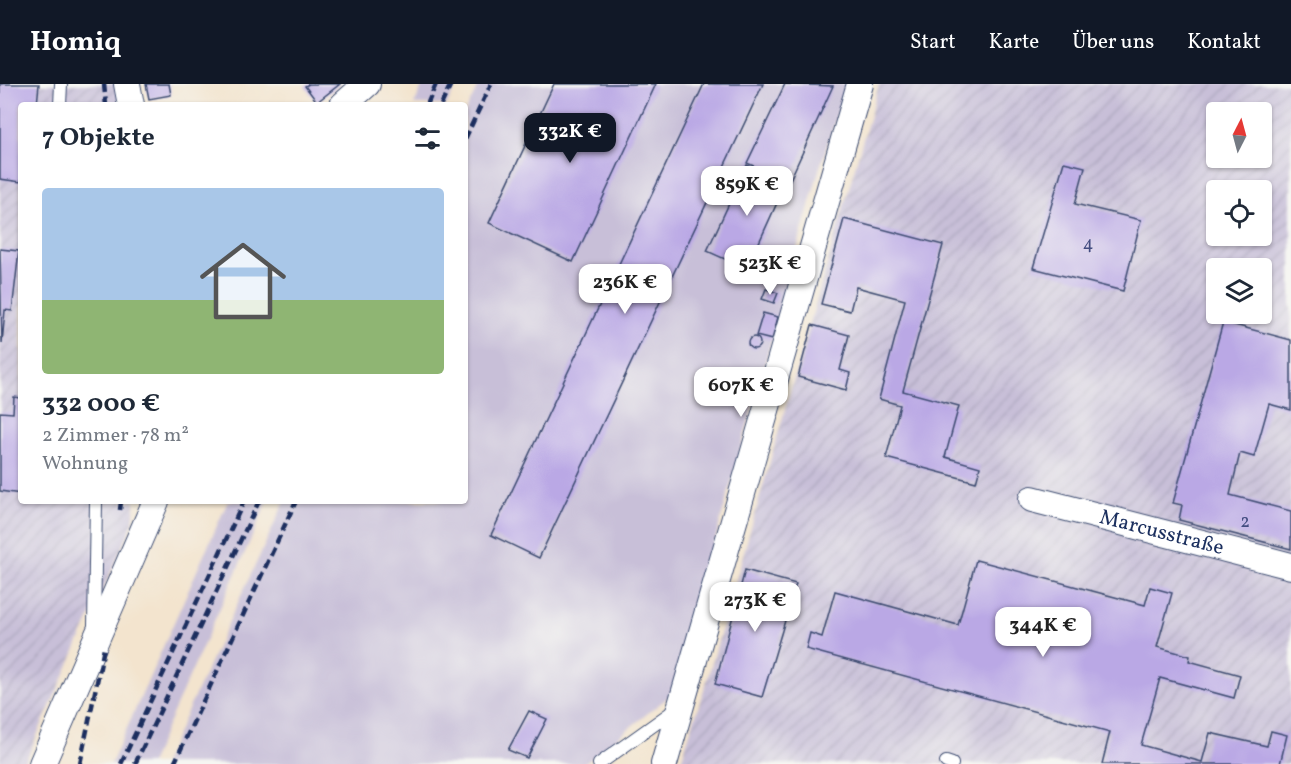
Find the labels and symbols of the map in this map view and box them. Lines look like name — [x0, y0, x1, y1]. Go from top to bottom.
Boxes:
north arrow — [1206, 102, 1272, 168]
pin: 332K € — [521, 113, 619, 164]
pin: 859K € — [698, 166, 796, 217]
house number: 4 — [1083, 232, 1093, 257]
pin: 523K € — [721, 245, 819, 296]
pin: 236K € — [576, 264, 674, 315]
pin: 607K € — [692, 367, 790, 418]
street label: Marcusstraße — [1096, 503, 1227, 563]
house number: 2 — [1240, 510, 1250, 535]
pin: 273K € — [706, 582, 804, 633]
pin: 344K € — [994, 607, 1092, 658]

